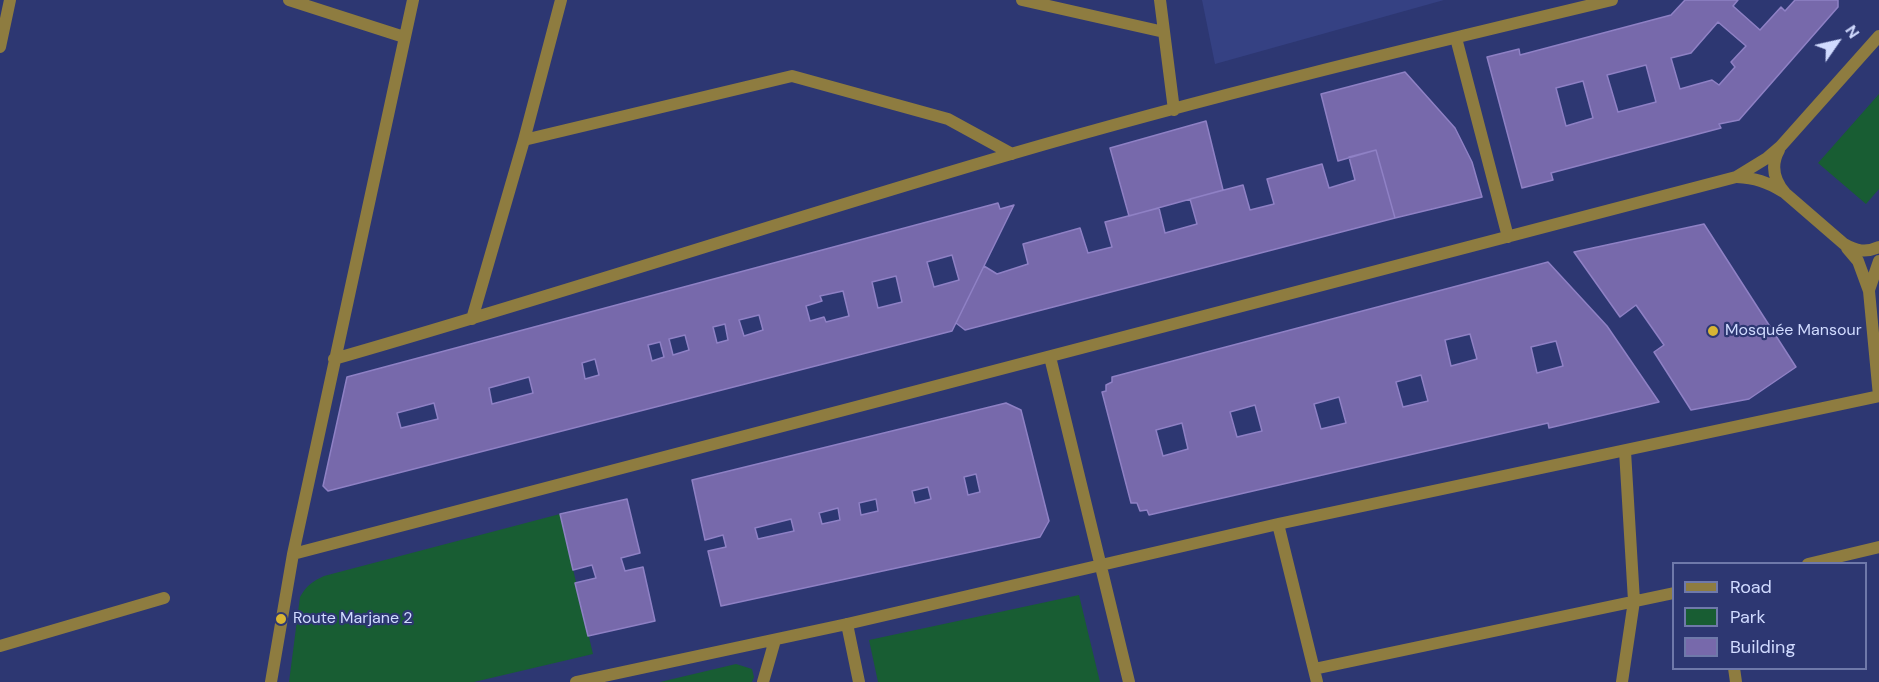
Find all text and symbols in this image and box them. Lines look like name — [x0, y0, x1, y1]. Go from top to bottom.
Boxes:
north arrow — [1807, 12, 1867, 72]
text: N — [1840, 21, 1864, 42]
place label: Mosquée Mansour — [1725, 321, 1862, 341]
marker: Mosquée Mansour — [1706, 324, 1720, 338]
legend — [1672, 562, 1867, 670]
text: Road — [1730, 575, 1772, 599]
text: Park — [1730, 605, 1766, 629]
place label: Route Marjane 2 — [293, 609, 412, 629]
marker: Route Marjane 2 — [274, 612, 288, 626]
text: Building — [1730, 635, 1795, 659]

